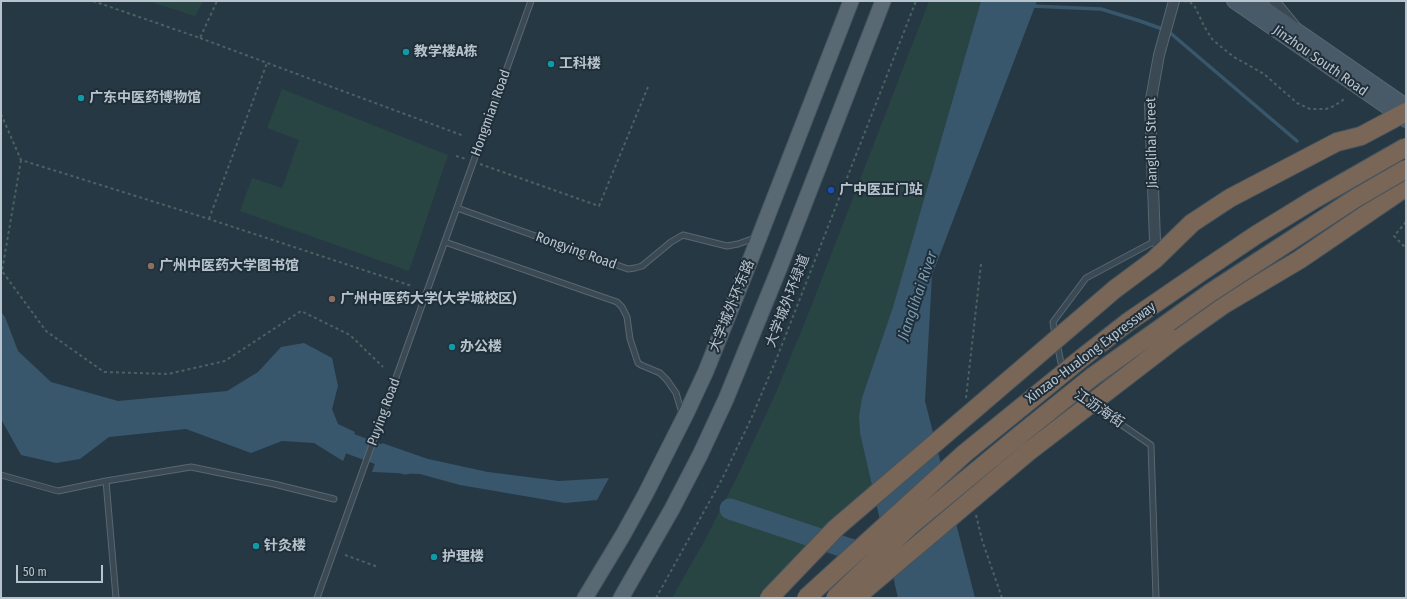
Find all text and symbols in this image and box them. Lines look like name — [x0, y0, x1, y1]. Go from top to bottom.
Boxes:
street label: Jinzhou South Road — [1270, 22, 1370, 100]
place label: 教学楼A栋 — [414, 44, 478, 60]
marker: 教学楼A栋 — [401, 47, 411, 57]
place label: 工科楼 — [559, 56, 601, 72]
marker: 工科楼 — [546, 59, 556, 69]
street label: Hongmian Road — [468, 68, 514, 158]
place label: 广东中医药博物馆 — [89, 90, 201, 106]
marker: 广东中医药博物馆 — [76, 93, 86, 103]
street label: Jianglihai Street — [1143, 97, 1161, 189]
place label: 广中医正门站 — [839, 182, 923, 198]
marker: 广中医正门站 — [826, 185, 836, 195]
street label: Rongying Road — [533, 229, 619, 273]
water label: Jianglihai River — [894, 249, 942, 343]
street label: 大学城外环绿道 — [763, 252, 813, 350]
street label: 大学城外环东路 — [706, 257, 758, 355]
place label: 广州中医药大学图书馆 — [159, 258, 299, 274]
marker: 广州中医药大学图书馆 — [146, 261, 156, 271]
place label: 广州中医药大学(大学城校区) — [340, 291, 516, 307]
marker: 广州中医药大学(大学城校区) — [327, 294, 337, 304]
street label: Xinzao-Hualong Expressway — [1023, 299, 1159, 407]
place label: 办公楼 — [460, 339, 502, 355]
marker: 办公楼 — [447, 342, 457, 352]
street label: Puying Road — [364, 376, 404, 448]
street label: 江沥海街 — [1071, 386, 1127, 432]
place label: 针灸楼 — [264, 538, 306, 554]
marker: 针灸楼 — [251, 541, 261, 551]
place label: 护理楼 — [442, 549, 484, 565]
marker: 护理楼 — [429, 552, 439, 562]
scale bar — [18, 557, 105, 583]
text: 50 m — [23, 565, 47, 579]

